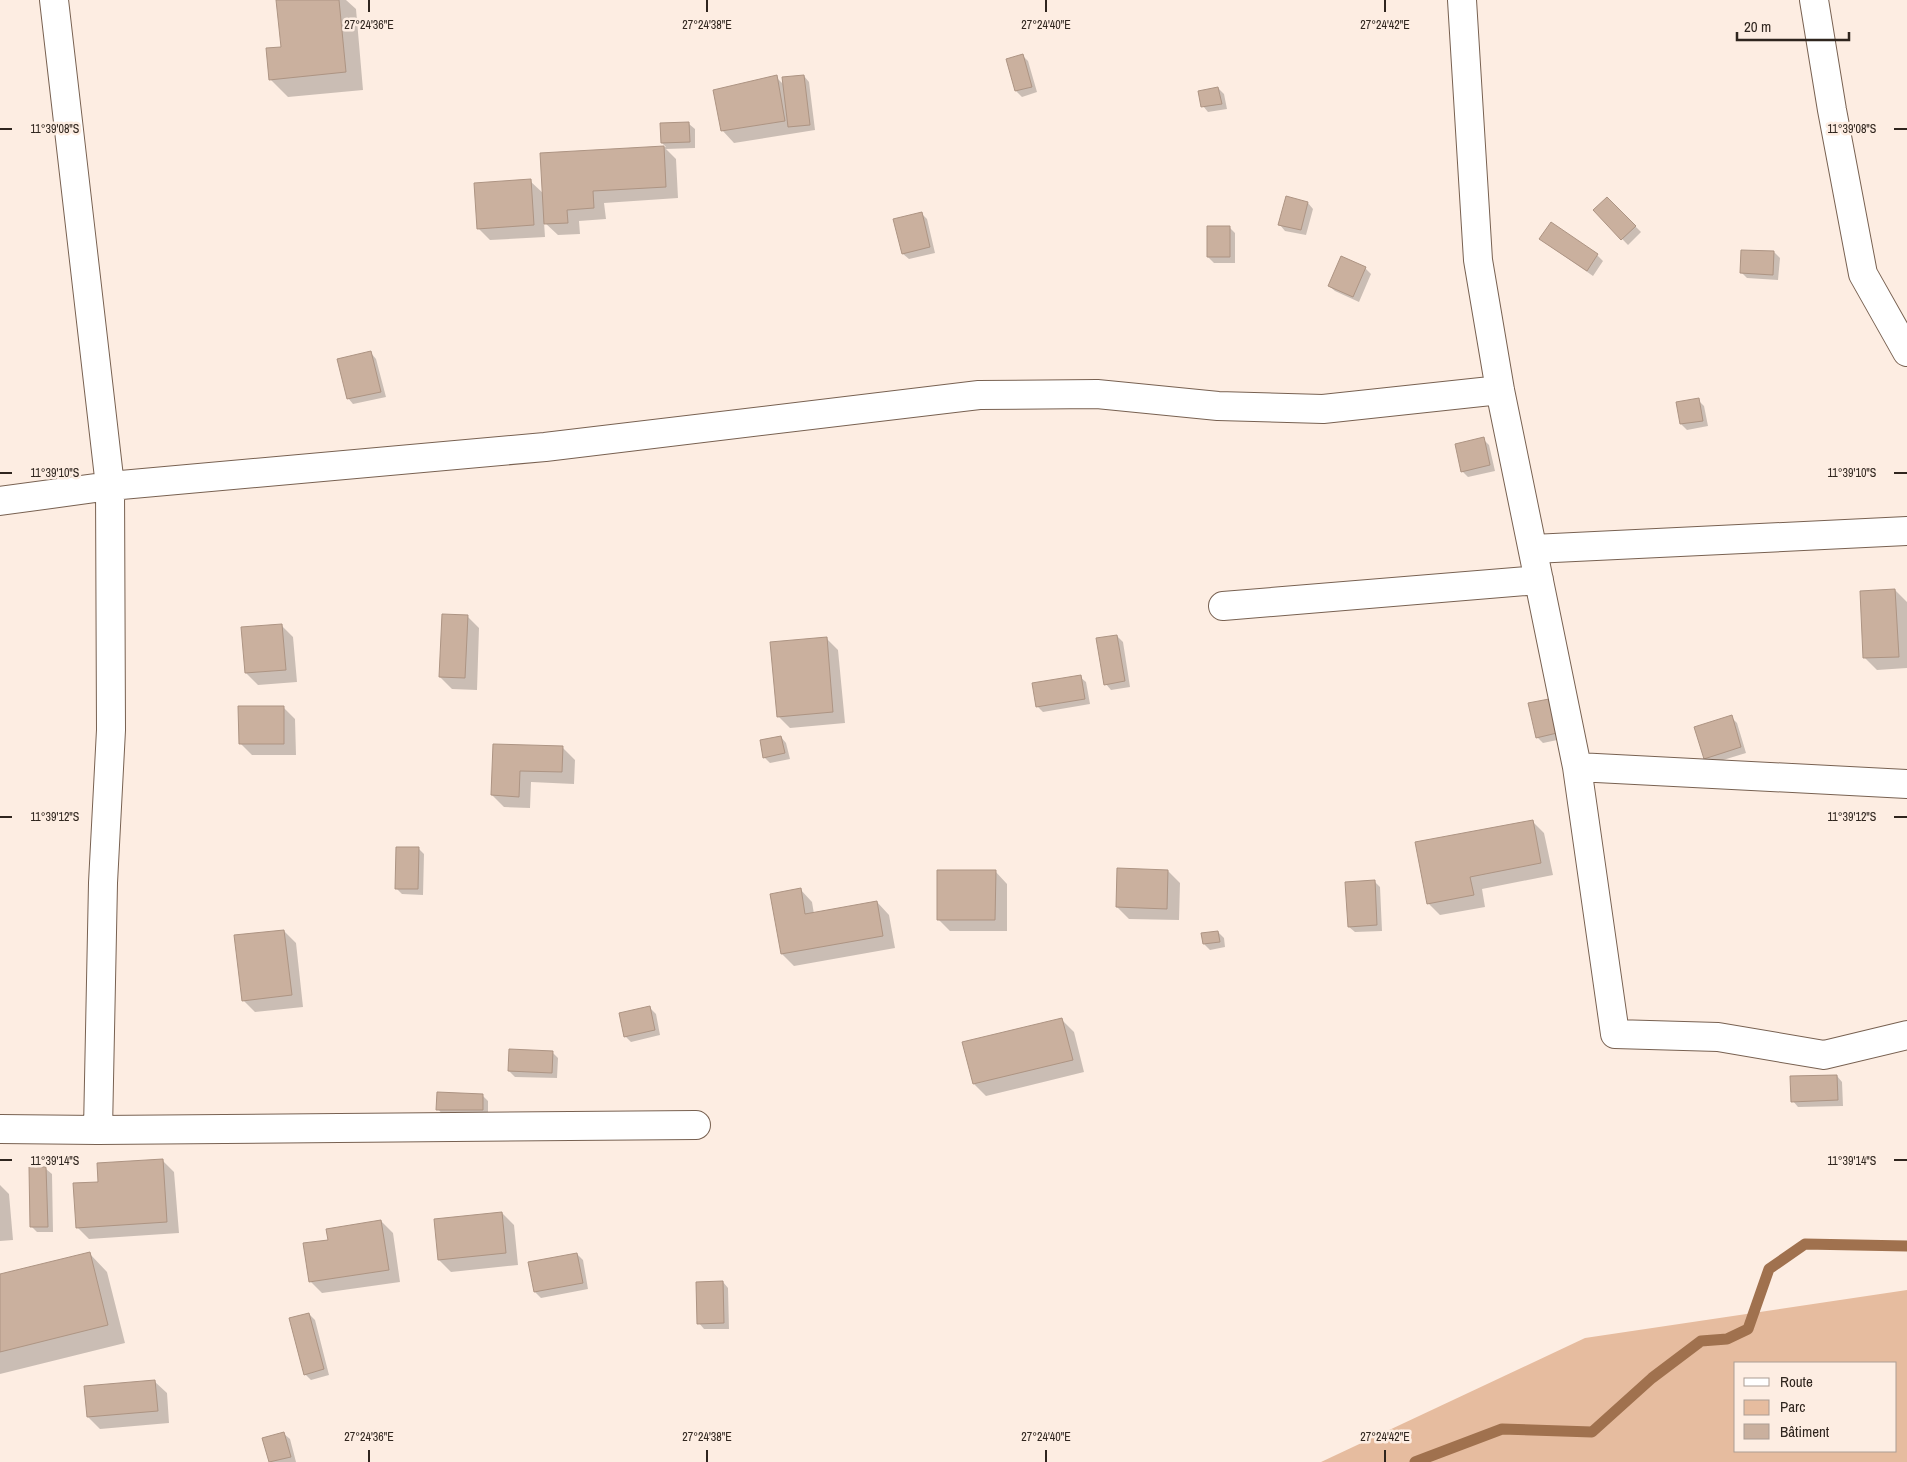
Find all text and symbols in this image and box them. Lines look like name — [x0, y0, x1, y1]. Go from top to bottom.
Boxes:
scale bar — [1737, 10, 1850, 42]
text: 20 m — [1744, 16, 1771, 37]
text: 27°24'36"E — [344, 17, 394, 33]
text: 27°24'38"E — [682, 17, 732, 33]
text: 27°24'40"E — [1021, 17, 1071, 33]
text: 27°24'42"E — [1360, 17, 1410, 33]
text: 11°39'08"S — [31, 121, 80, 137]
text: 11°39'08"S — [1828, 121, 1877, 137]
text: 11°39'10"S — [31, 465, 80, 481]
text: 11°39'10"S — [1828, 465, 1877, 481]
text: 11°39'12"S — [31, 809, 80, 825]
text: 11°39'12"S — [1828, 809, 1877, 825]
text: 11°39'14"S — [31, 1153, 80, 1169]
text: 11°39'14"S — [1828, 1153, 1877, 1169]
legend — [1734, 1362, 1897, 1452]
text: Route — [1780, 1371, 1813, 1392]
text: Parc — [1780, 1396, 1805, 1417]
text: Bâtiment — [1780, 1421, 1830, 1442]
text: 27°24'36"E — [344, 1429, 394, 1445]
text: 27°24'38"E — [682, 1429, 732, 1445]
text: 27°24'40"E — [1021, 1429, 1071, 1445]
text: 27°24'42"E — [1360, 1429, 1410, 1445]

